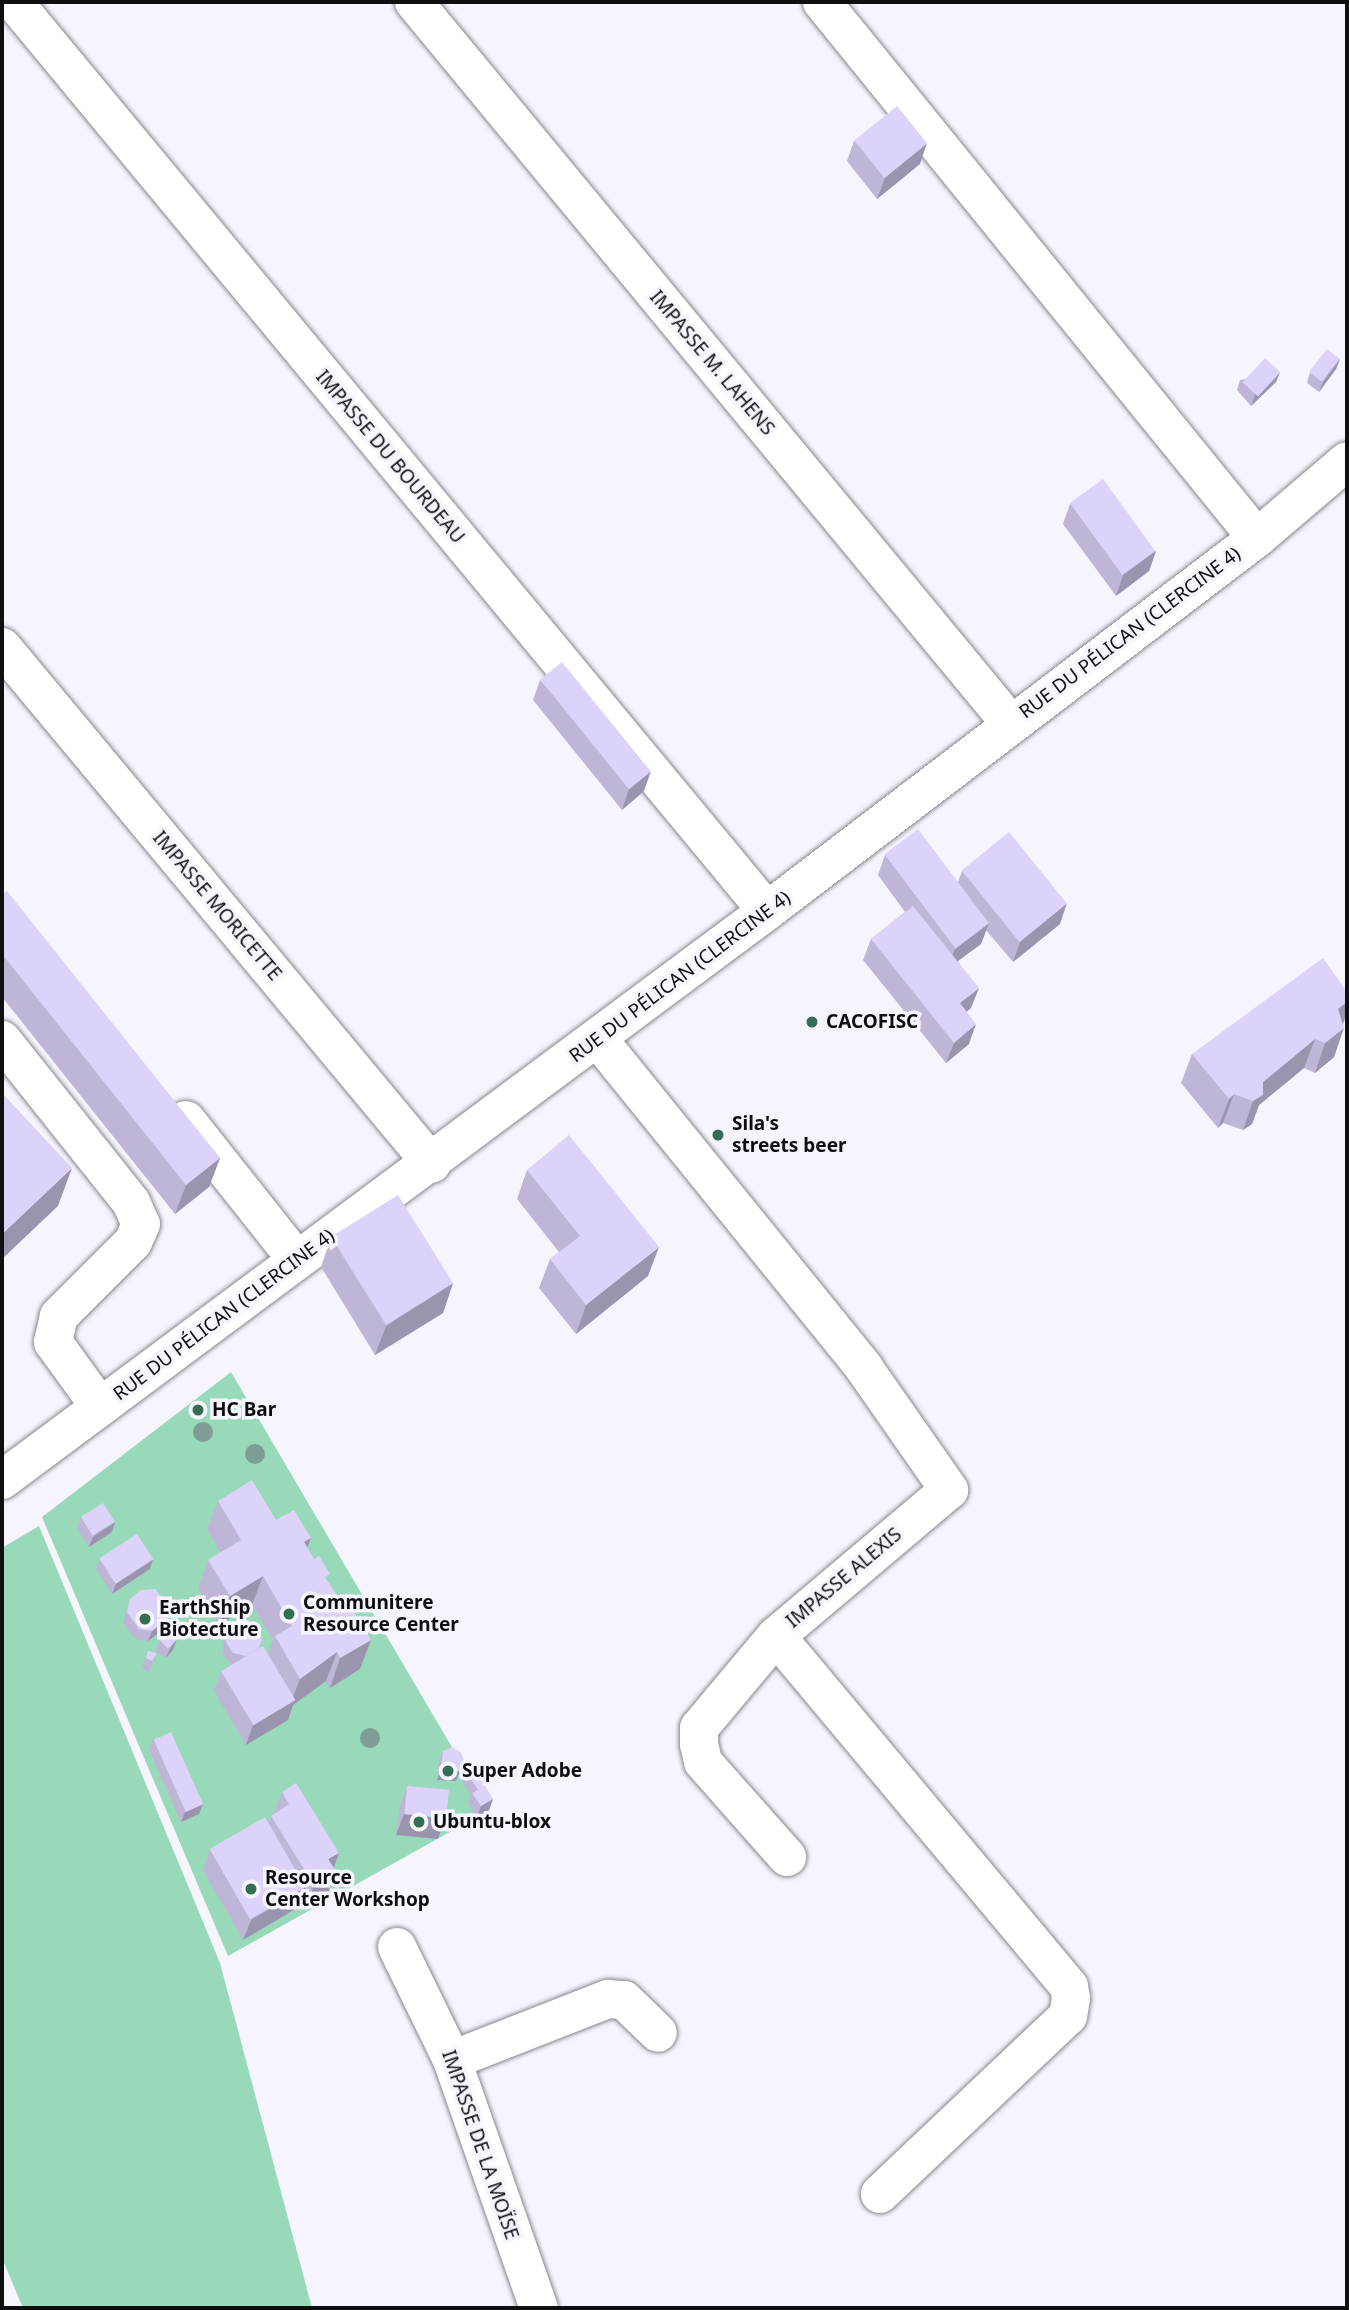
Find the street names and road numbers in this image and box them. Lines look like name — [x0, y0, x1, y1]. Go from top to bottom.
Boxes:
street label: IMPASSE M. LAHENS — [645, 286, 779, 440]
street label: IMPASSE DU BOURDEAU — [311, 366, 469, 548]
street label: RUE DU PÉLICAN (CLERCINE 4) — [1015, 542, 1245, 724]
street label: IMPASSE MORICETTE — [148, 827, 286, 985]
street label: RUE DU PÉLICAN (CLERCINE 4) — [565, 886, 795, 1068]
street label: RUE DU PÉLICAN (CLERCINE 4) — [109, 1224, 339, 1406]
street label: IMPASSE ALEXIS — [782, 1523, 906, 1633]
street label: IMPASSE DE LA MOÏSE — [437, 2047, 523, 2243]

